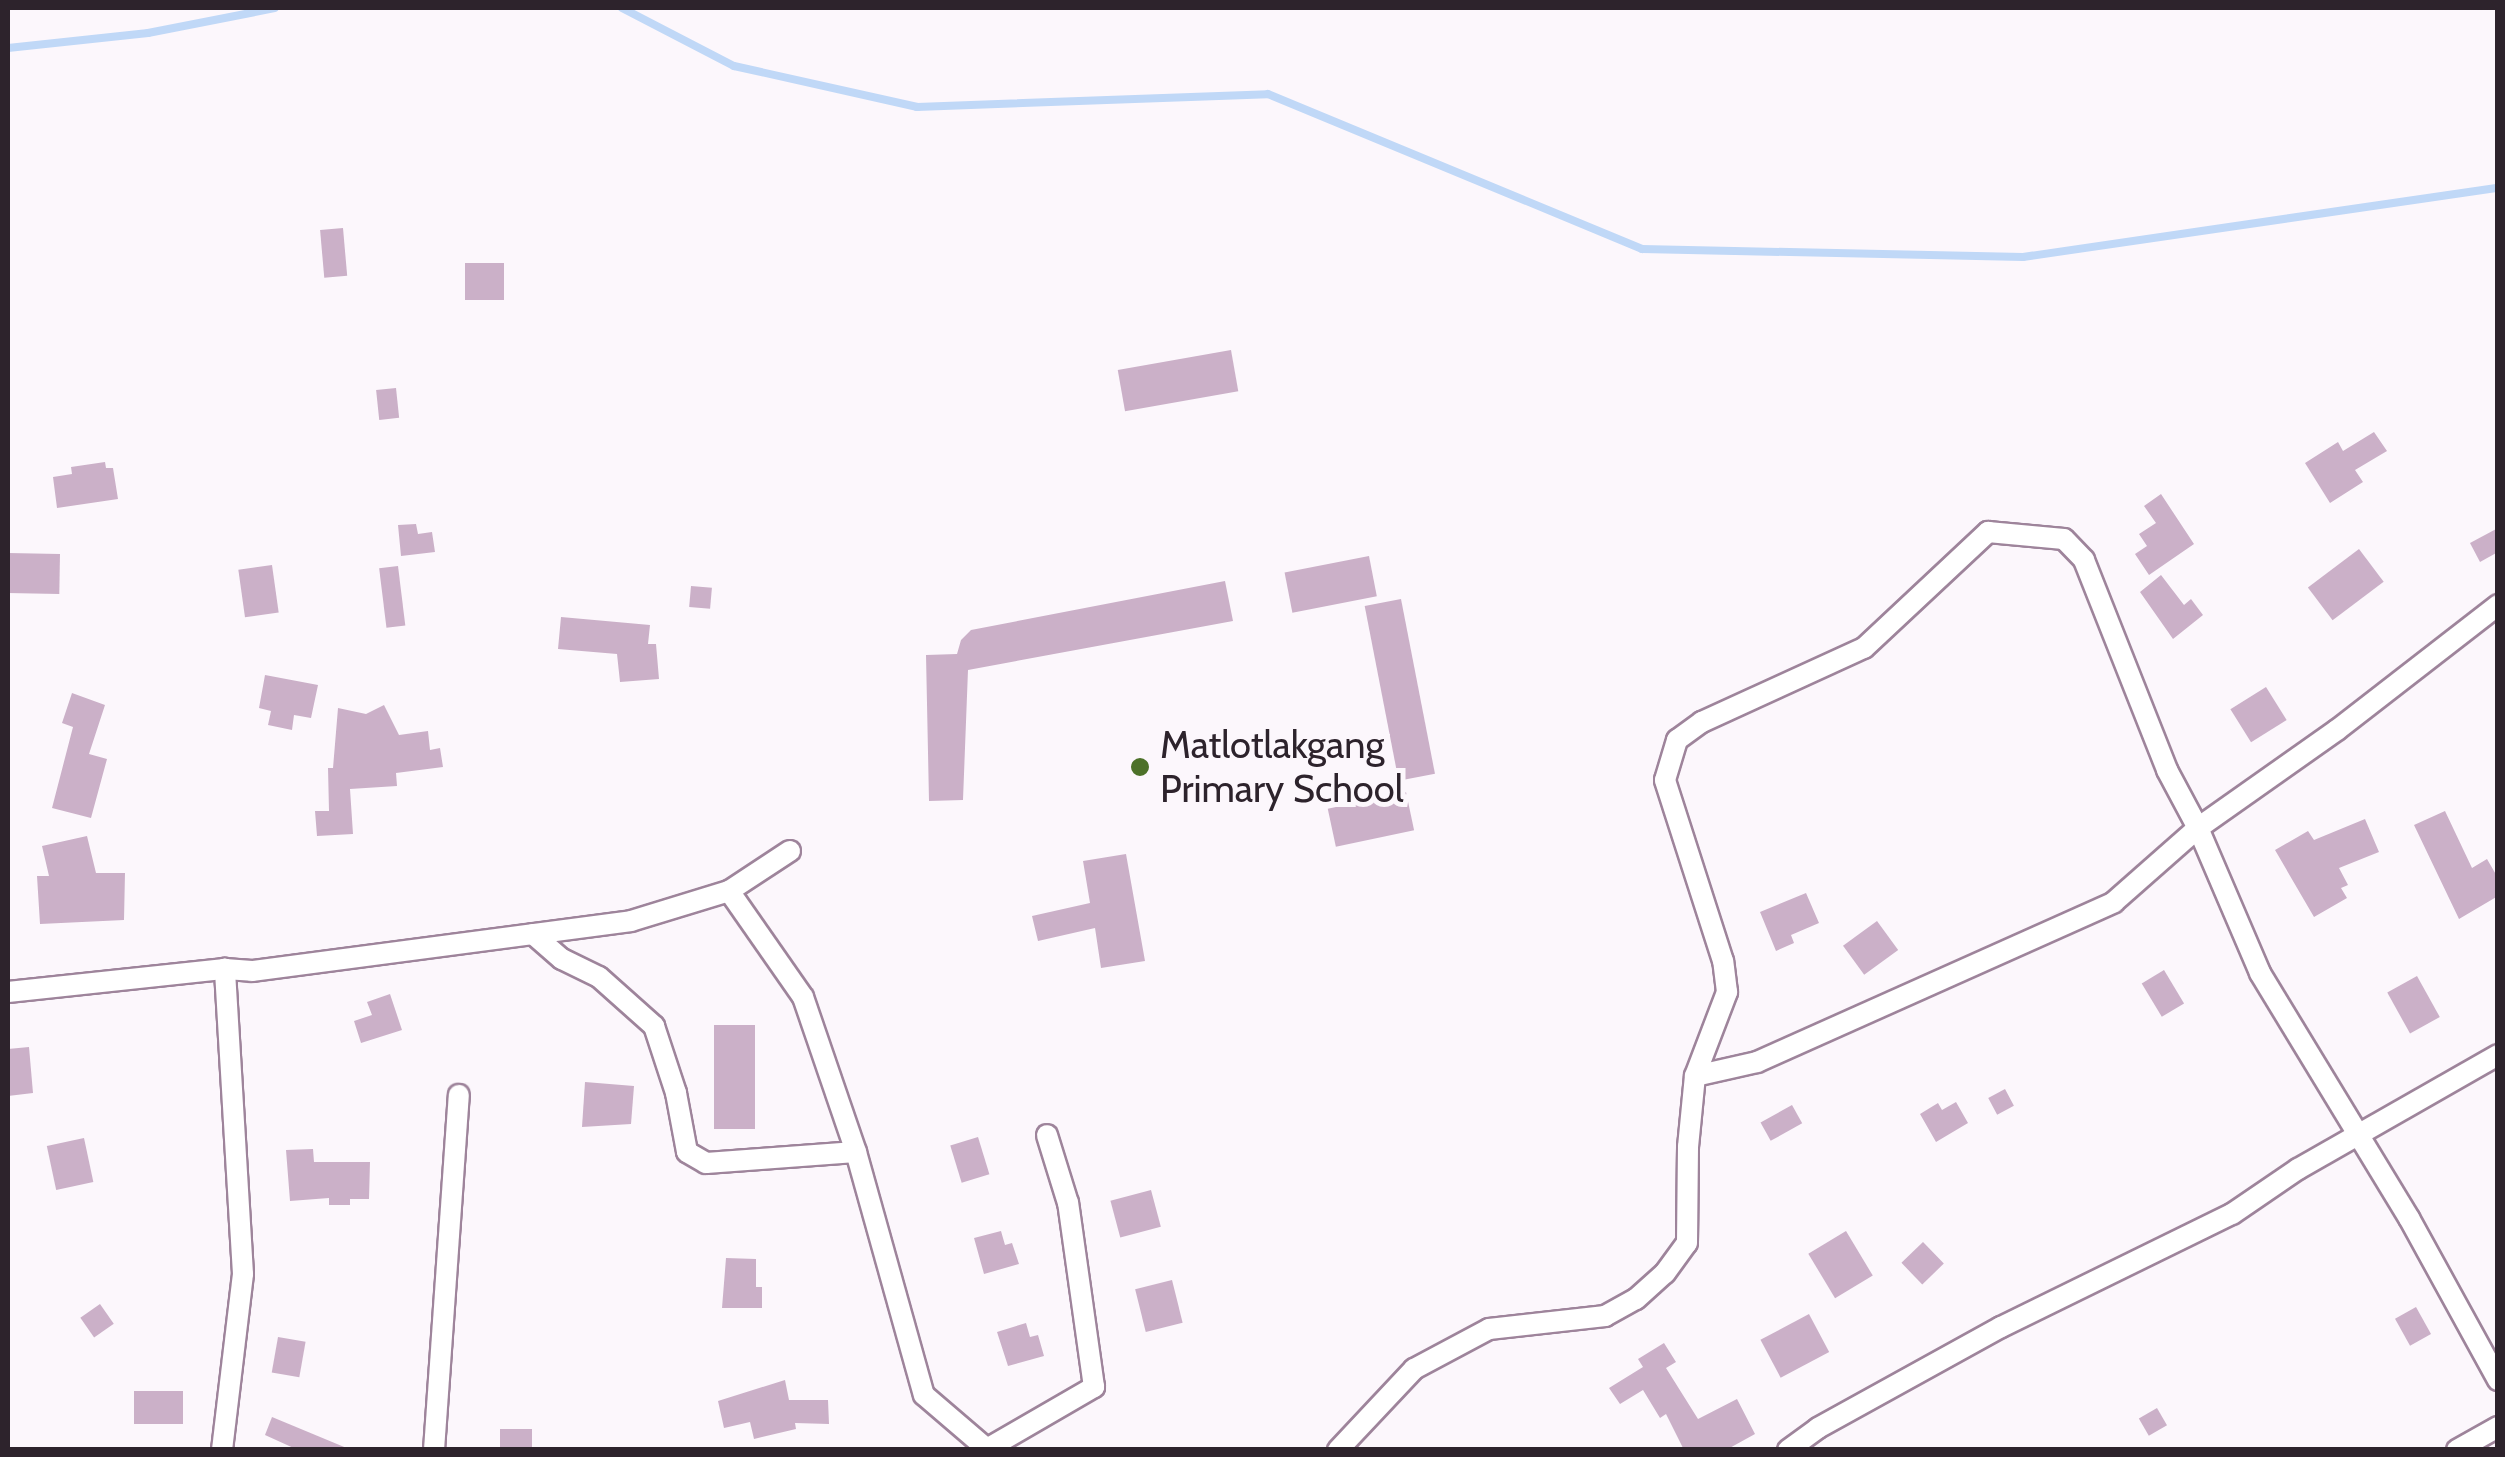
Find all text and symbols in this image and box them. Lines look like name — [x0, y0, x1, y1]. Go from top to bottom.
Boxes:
place label: Matlotlakgang Primary School — [1160, 722, 1404, 812]
marker: Matlotlakgang Primary School — [1129, 756, 1151, 778]

